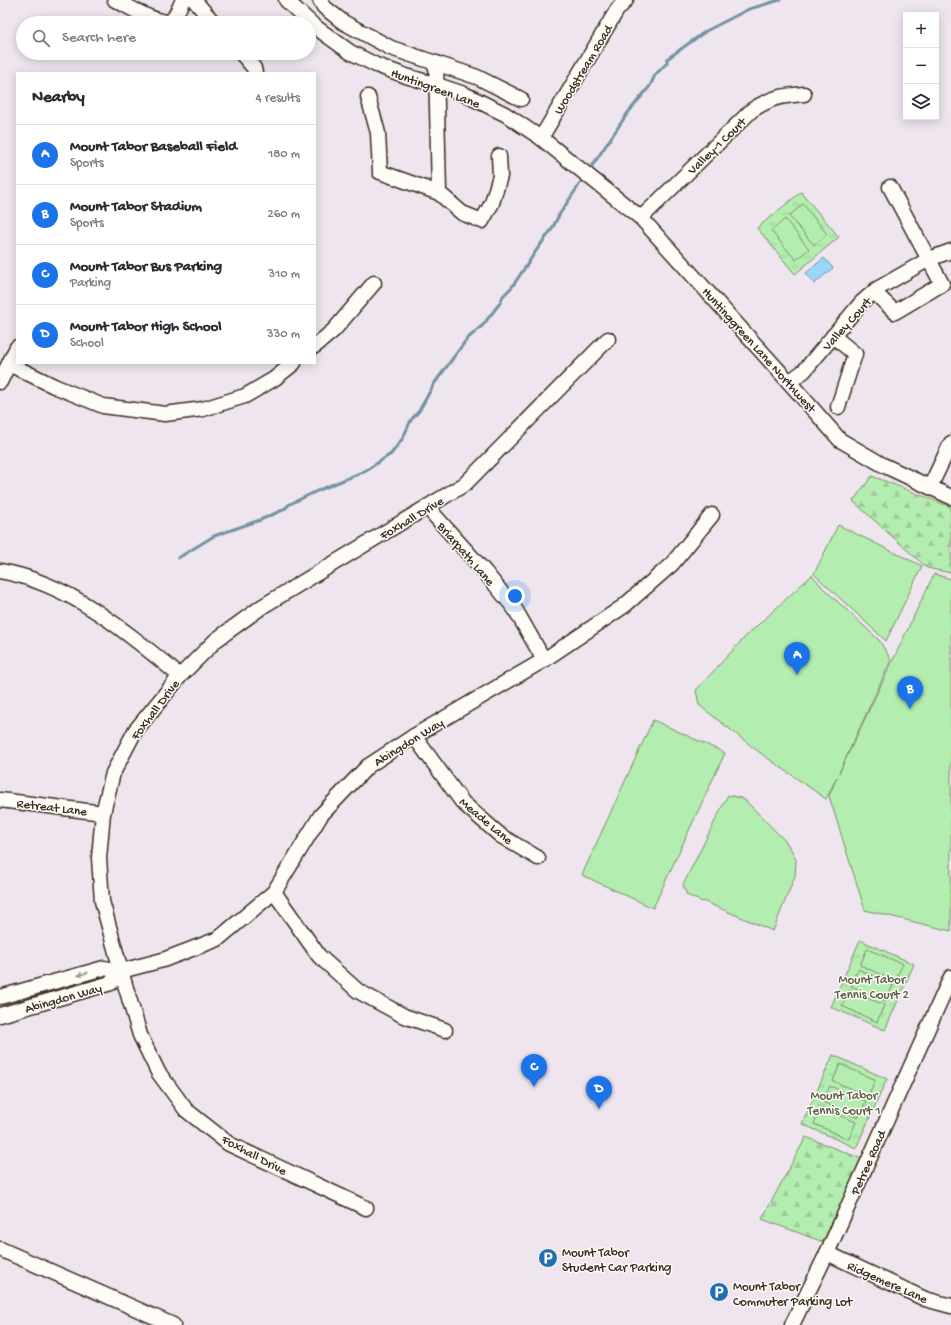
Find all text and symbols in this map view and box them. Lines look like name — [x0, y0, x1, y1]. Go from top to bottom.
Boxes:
map controls — [903, 12, 939, 120]
button: + — [903, 12, 939, 48]
search box — [16, 16, 316, 60]
street label: Woodstream Road — [552, 22, 617, 118]
icon: search — [30, 27, 52, 49]
text: Search here — [62, 29, 136, 47]
button: − — [903, 48, 939, 84]
street label: Huntingreen Lane — [389, 66, 482, 112]
button: layers — [903, 84, 939, 120]
text: Nearby — [32, 88, 85, 108]
text: 4 results — [256, 91, 300, 106]
street label: Valley-1 Court — [685, 114, 751, 179]
text: Mount Tabor Baseball Field — [70, 138, 237, 156]
text: A — [41, 147, 49, 162]
text: 180 m — [268, 147, 300, 162]
text: Sports — [70, 156, 104, 171]
text: Mount Tabor Stadium — [70, 198, 202, 216]
text: B — [42, 207, 48, 222]
text: 260 m — [267, 207, 300, 222]
text: Sports — [70, 216, 104, 231]
text: Mount Tabor Bus Parking — [70, 258, 222, 276]
text: C — [41, 267, 49, 282]
text: 310 m — [268, 267, 300, 282]
text: Parking — [70, 276, 111, 291]
street label: Huntinggreen Lane Northwest — [698, 285, 819, 418]
street label: Valley Court — [819, 294, 877, 355]
text: Mount Tabor High School — [70, 318, 222, 336]
text: D — [41, 327, 49, 342]
text: 330 m — [267, 327, 300, 342]
text: School — [70, 336, 104, 351]
street label: Foxhall Drive — [377, 494, 447, 545]
street label: Briarpath Lane — [433, 519, 497, 590]
your location — [505, 586, 525, 606]
pin: A — [784, 642, 810, 675]
pin: B — [897, 676, 923, 709]
street label: Foxhall Drive — [128, 677, 184, 744]
street label: Abingdon Way — [372, 715, 447, 770]
street label: Meade Lane — [456, 795, 515, 849]
street label: Retreat Lane — [16, 797, 88, 820]
one-way arrow — [77, 971, 89, 977]
park label: Mount Tabor Tennis Court 2 — [834, 973, 910, 1003]
street label: Abingdon Way — [24, 981, 104, 1018]
pin: C — [521, 1054, 547, 1087]
pin: D — [586, 1076, 612, 1109]
park label: Mount Tabor Tennis Court 1 — [807, 1089, 880, 1119]
street label: Petree Road — [848, 1127, 891, 1198]
street label: Foxhall Drive — [218, 1132, 289, 1180]
place label: Mount Tabor Student Car Parking — [562, 1246, 671, 1276]
parking icon: Mount Tabor Student Car Parking — [537, 1247, 559, 1269]
street label: Ridgemere Lane — [844, 1259, 930, 1308]
place label: Mount Tabor Commuter Parking Lot — [733, 1280, 854, 1310]
parking icon: Mount Tabor Commuter Parking Lot — [708, 1281, 730, 1303]

